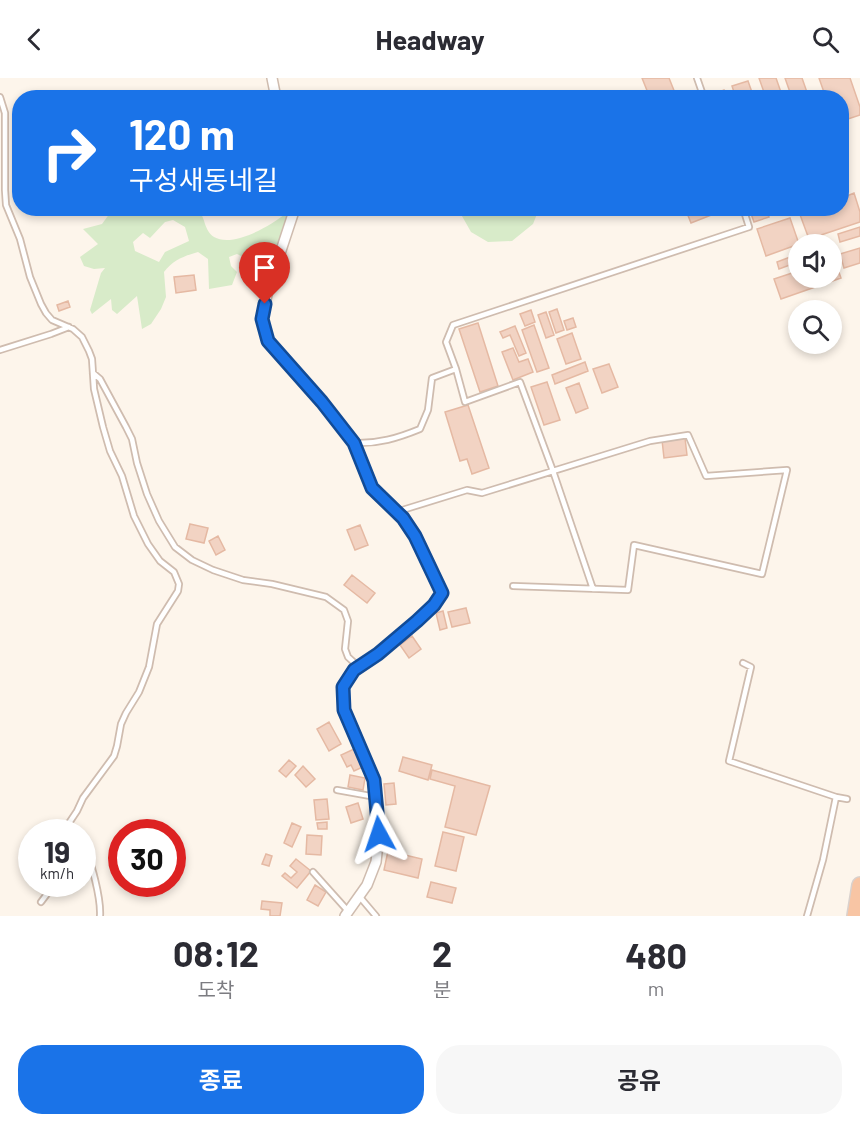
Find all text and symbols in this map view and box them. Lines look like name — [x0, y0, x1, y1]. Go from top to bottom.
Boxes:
icon: back — [18, 23, 51, 56]
text: Headway — [376, 23, 485, 55]
icon: search — [809, 23, 842, 56]
text: 120 m — [129, 108, 235, 158]
icon: right — [30, 114, 108, 192]
text: 구성새동네길 — [129, 163, 278, 195]
map controls — [788, 234, 842, 354]
button: sound — [788, 234, 842, 288]
pin — [239, 242, 290, 304]
icon: arrive — [248, 251, 281, 284]
button: search — [788, 300, 842, 354]
position arrow — [347, 802, 411, 866]
speed limit sign: 30 — [108, 819, 186, 897]
text: 19 — [44, 833, 70, 869]
text: km/h — [40, 864, 74, 882]
text: 08:12 — [173, 931, 259, 974]
text: 2 — [432, 931, 452, 974]
text: 480 — [625, 933, 687, 976]
text: m — [648, 976, 664, 1000]
text: 도착 — [198, 977, 234, 1001]
text: 분 — [433, 977, 451, 1001]
button: 종료 — [18, 1045, 424, 1114]
button: 공유 — [436, 1045, 842, 1114]

